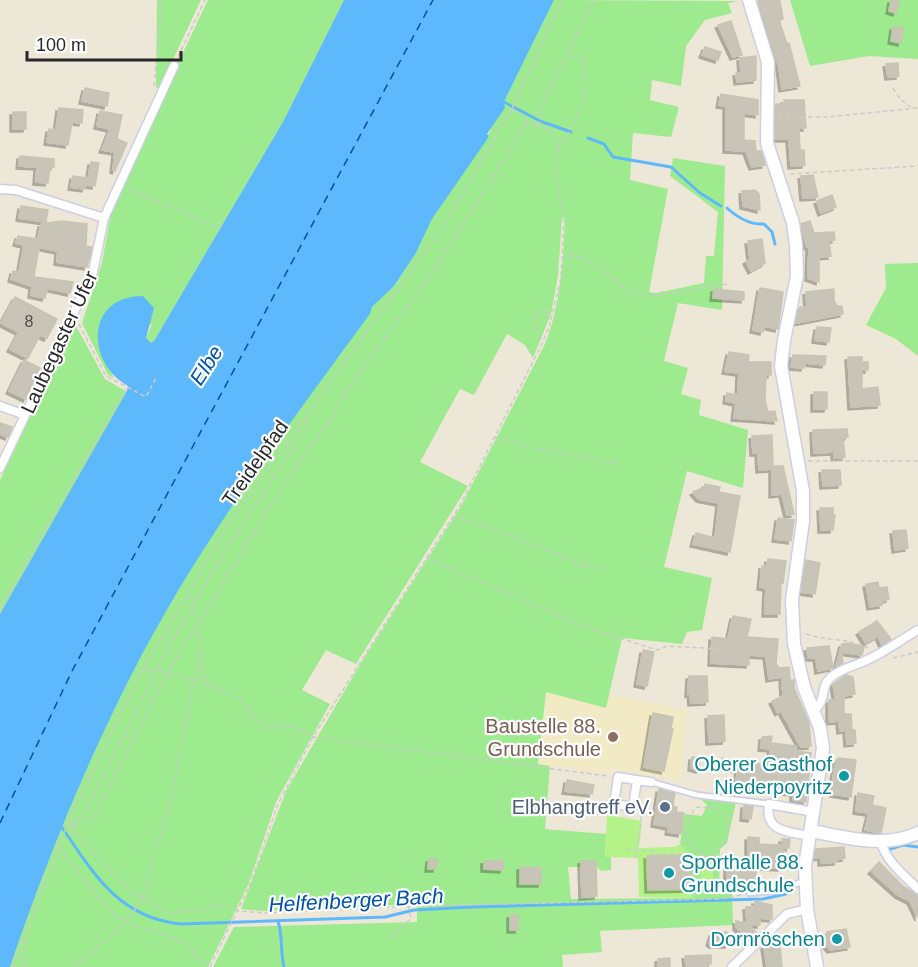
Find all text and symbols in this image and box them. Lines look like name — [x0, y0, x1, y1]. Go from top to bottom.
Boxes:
scale bar — [27, 24, 182, 62]
text: 100 m — [36, 35, 86, 55]
street label: Laubegaster Ufer — [16, 267, 102, 417]
house number: 8 — [25, 313, 34, 330]
water label: Elbe — [185, 341, 227, 389]
street label: Treidelpfad — [218, 416, 292, 510]
place label: Baustelle 88. Grundschule — [485, 715, 601, 760]
marker: Baustelle 88. Grundschule — [606, 730, 620, 744]
place label: Oberer Gasthof Niederpoyritz — [694, 753, 832, 798]
marker: Oberer Gasthof Niederpoyritz — [837, 769, 851, 783]
place label: Elbhangtreff eV. — [512, 796, 653, 818]
marker: Elbhangtreff eV. — [658, 800, 672, 814]
place label: Sporthalle 88. Grundschule — [681, 851, 804, 896]
marker: Sporthalle 88. Grundschule — [662, 866, 676, 880]
water label: Helfenberger Bach — [268, 884, 444, 916]
place label: Dornröschen — [710, 928, 825, 950]
marker: Dornröschen — [830, 932, 844, 946]

